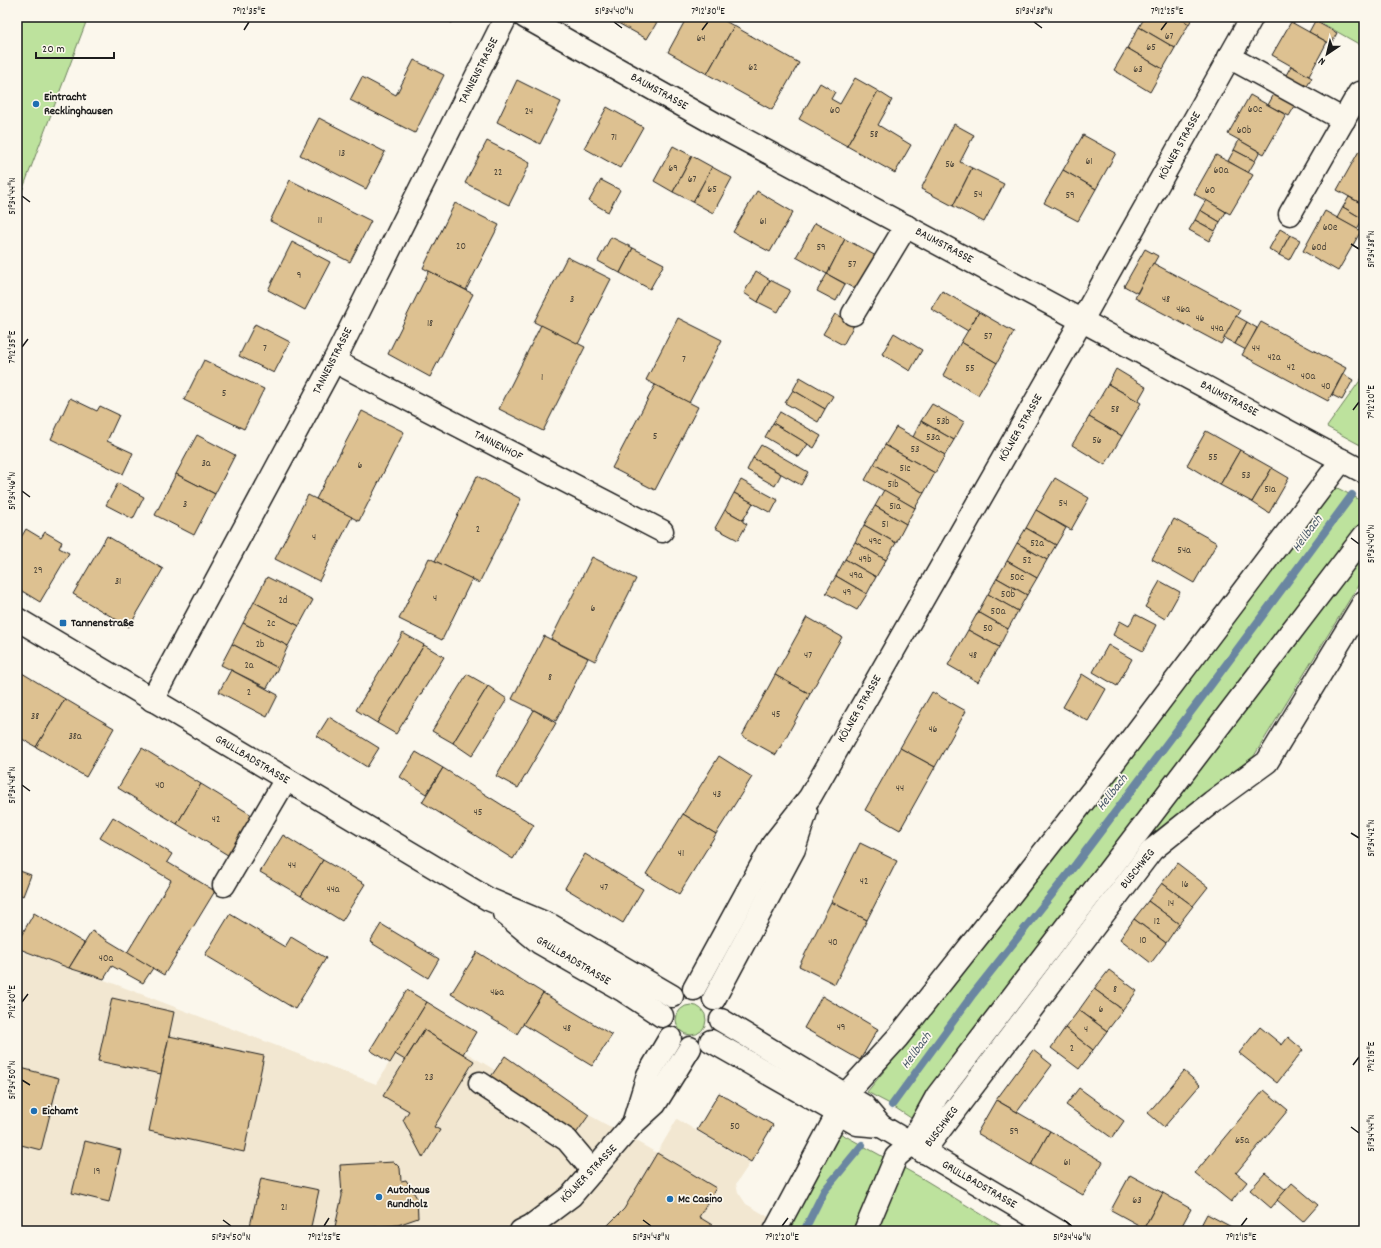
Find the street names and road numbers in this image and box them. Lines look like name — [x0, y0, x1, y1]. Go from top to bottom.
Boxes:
street label: TANNENSTRASSE — [455, 34, 503, 107]
street label: BAUMSTRASSE — [627, 69, 691, 115]
street label: KÖLNER STRASSE — [1154, 108, 1206, 183]
street label: BAUMSTRASSE — [912, 224, 977, 269]
street label: TANNENSTRASSE — [309, 324, 357, 397]
street label: BAUMSTRASSE — [1197, 377, 1262, 422]
street label: KÖLNER STRASSE — [995, 391, 1048, 465]
street label: TANNENHOF — [471, 426, 526, 466]
street label: KÖLNER STRASSE — [834, 672, 887, 746]
street label: GRULLBADSTRASSE — [211, 731, 293, 789]
street label: BUSCHWEG — [1117, 845, 1159, 893]
street label: GRULLBADSTRASSE — [532, 932, 614, 990]
street label: BUSCHWEG — [921, 1103, 963, 1151]
street label: KÖLNER STRASSE — [557, 1141, 622, 1207]
street label: GRULLBADSTRASSE — [938, 1157, 1020, 1214]

